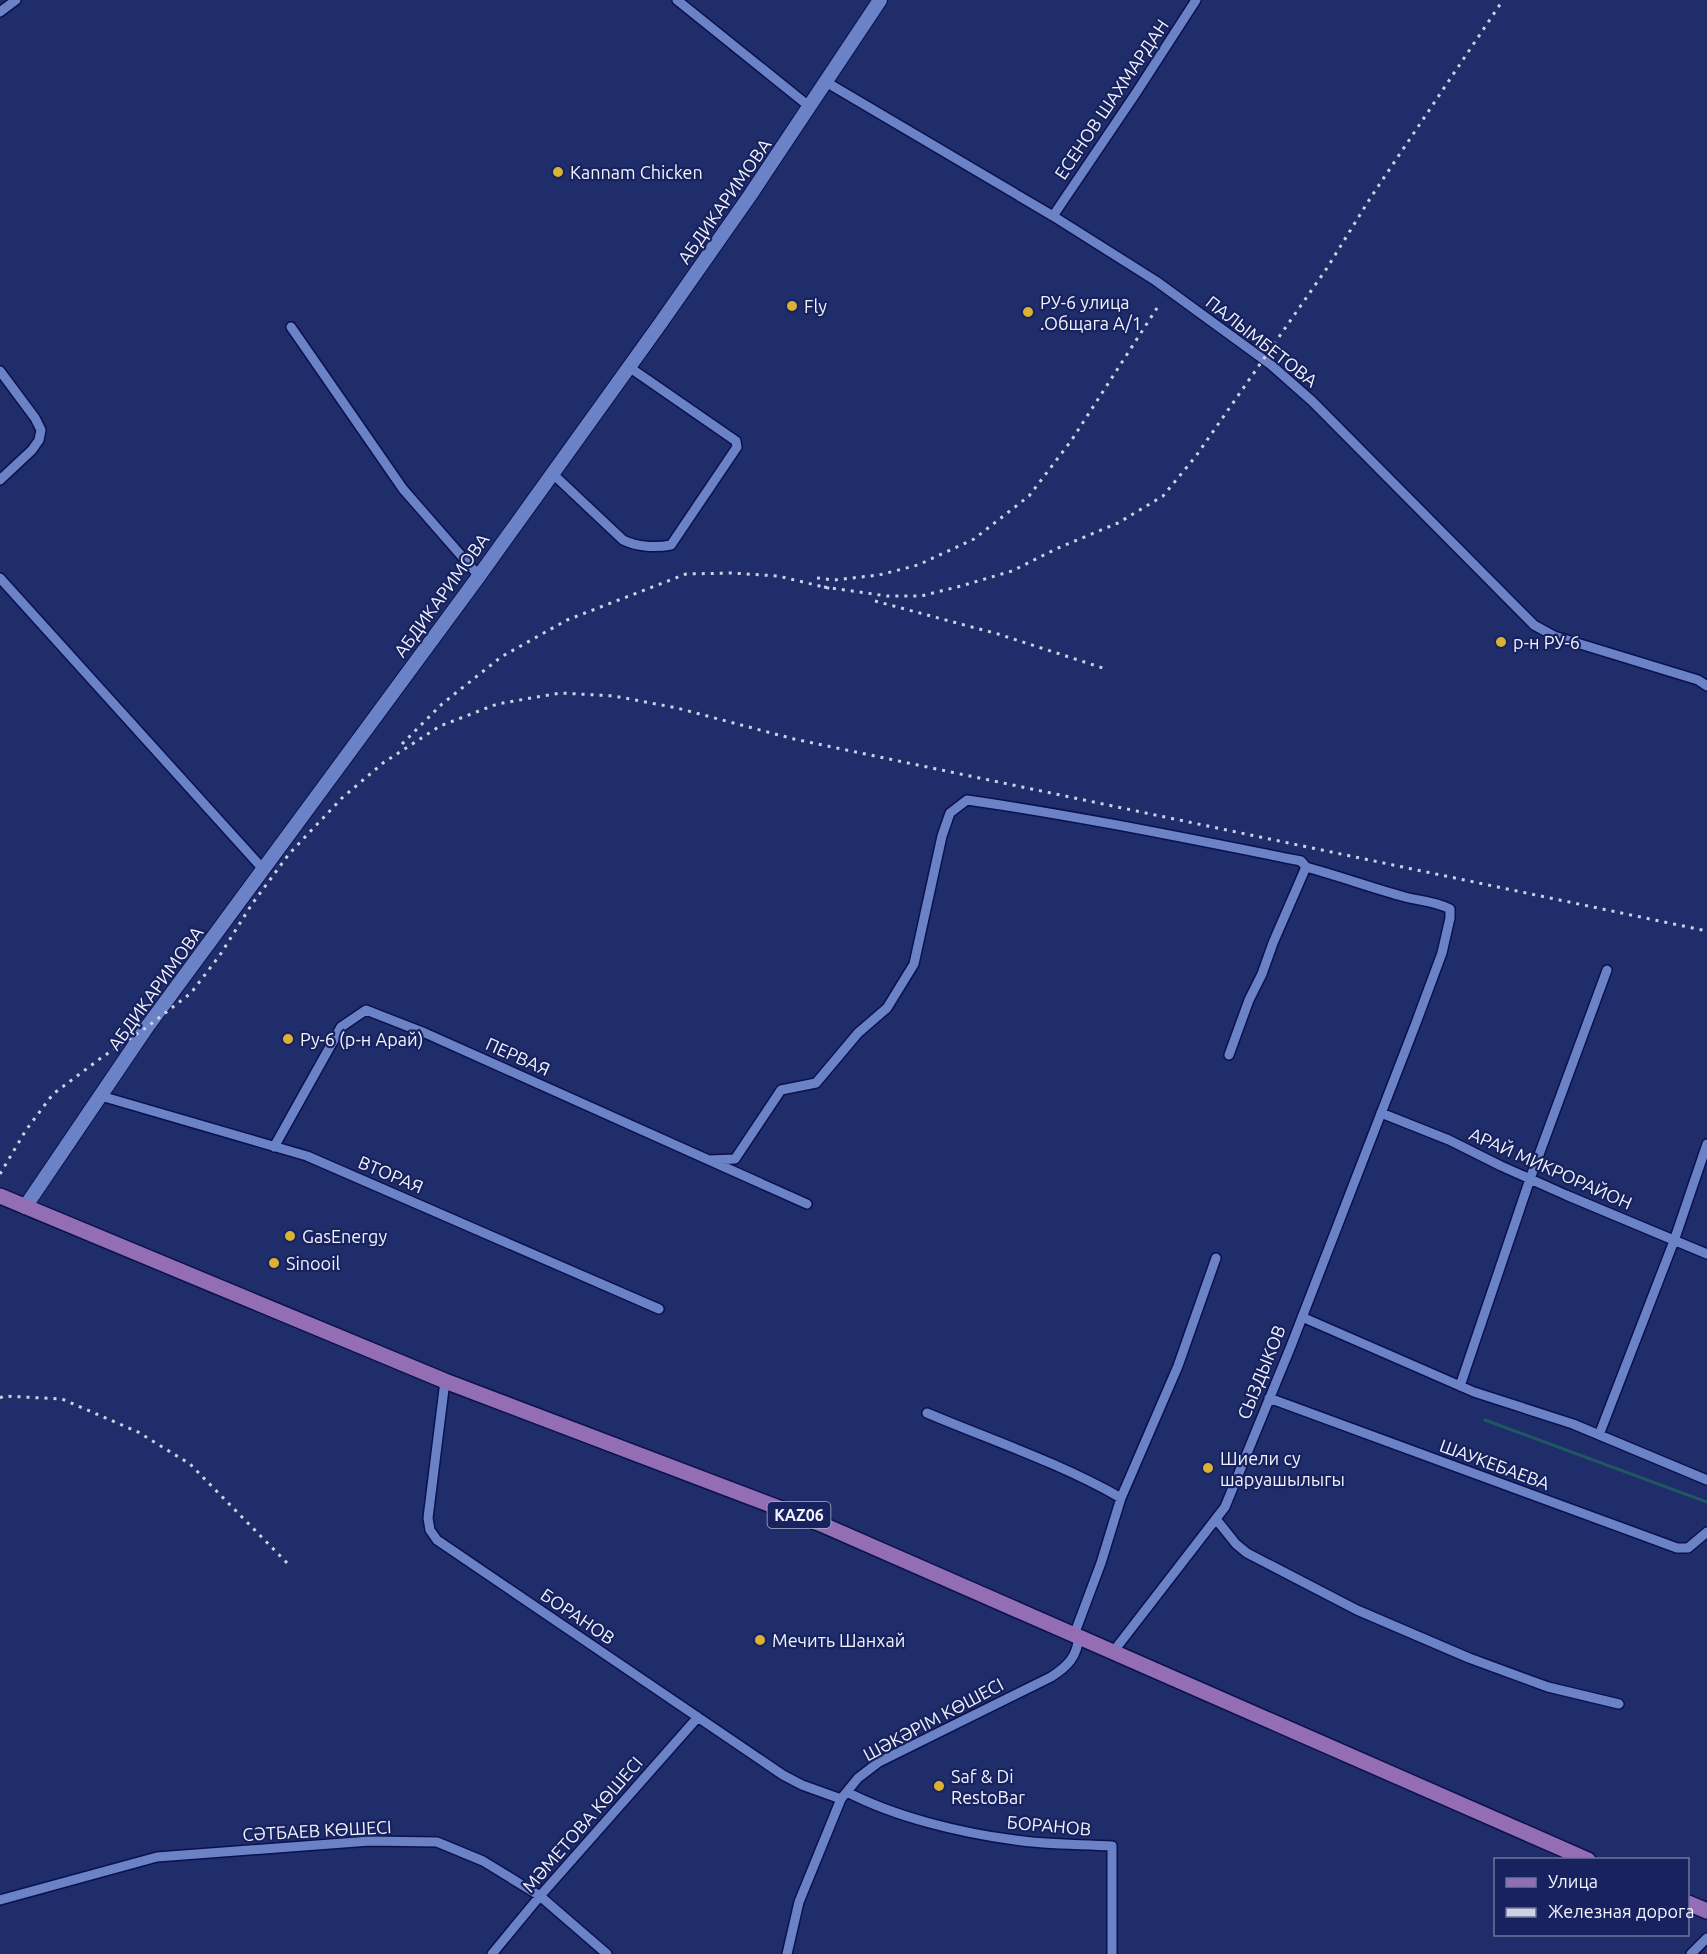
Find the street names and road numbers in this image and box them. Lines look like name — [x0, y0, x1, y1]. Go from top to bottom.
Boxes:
street label: ЕСЕНОВ ШАХМАРДАН — [1050, 15, 1172, 183]
street label: АБДИКАРИМОВА — [673, 135, 775, 267]
street label: ПАЛЫМБЕТОВА — [1202, 291, 1322, 391]
street label: АБДИКАРИМОВА — [389, 529, 493, 661]
street label: АБДИКАРИМОВА — [103, 922, 207, 1054]
street label: ПЕРВАЯ — [483, 1033, 553, 1079]
street label: АРАЙ МИКРОРАЙОН — [1467, 1123, 1635, 1213]
street label: ВТОРАЯ — [356, 1151, 426, 1197]
street label: СЫЗДЫКОВ — [1233, 1322, 1289, 1422]
street label: ШАУКЕБАЕВА — [1437, 1435, 1553, 1493]
road number: KАZ06 — [768, 1502, 830, 1528]
street label: БОРАНОВ — [537, 1584, 619, 1648]
street label: ШӘКӘРІМ КӨШЕСІ — [859, 1674, 1007, 1764]
street label: МӘМЕТОВА КӨШЕСІ — [518, 1752, 646, 1896]
street label: БОРАНОВ — [1006, 1811, 1092, 1839]
street label: СӘТБАЕВ КӨШЕСІ — [242, 1816, 392, 1844]

